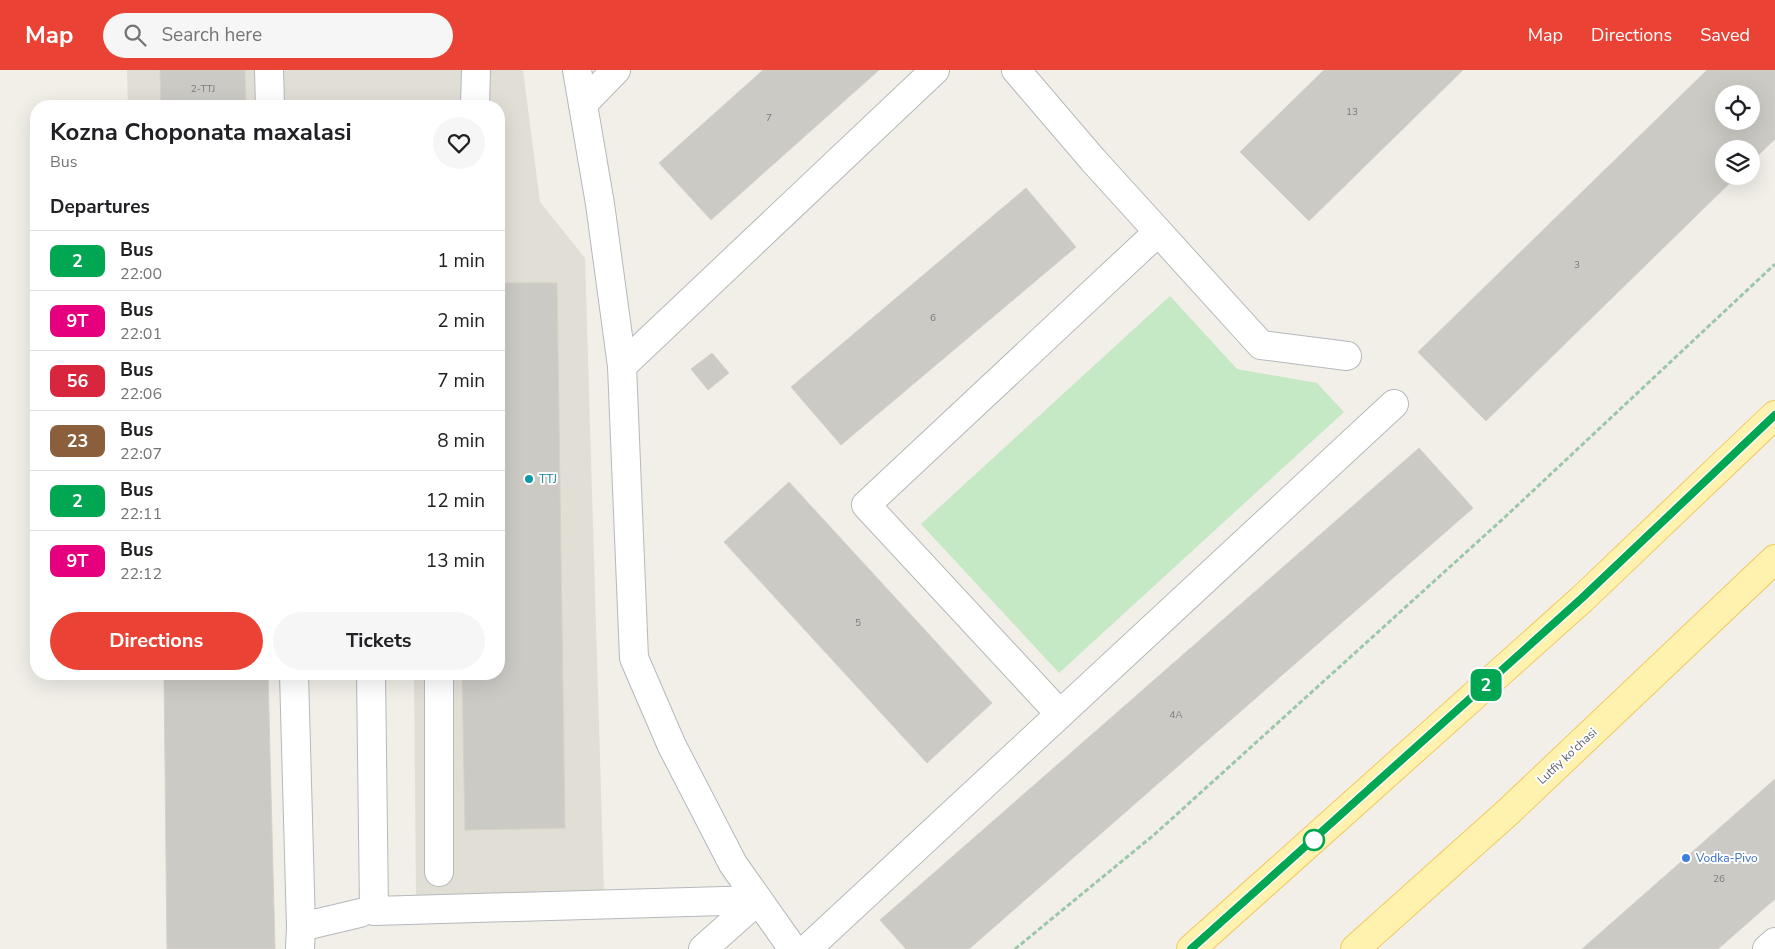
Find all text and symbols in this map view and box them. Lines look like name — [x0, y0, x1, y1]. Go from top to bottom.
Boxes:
search box — [103, 13, 453, 58]
text: Map — [25, 19, 73, 51]
icon: search — [121, 21, 149, 49]
text: Search here — [161, 22, 262, 48]
text: Map — [1528, 23, 1563, 47]
text: Directions — [1591, 23, 1672, 47]
text: Saved — [1700, 23, 1750, 47]
house number: 2-TTJ — [191, 82, 215, 96]
map controls — [1715, 85, 1760, 185]
button: locate — [1715, 85, 1760, 130]
house number: 13 — [1346, 105, 1358, 119]
house number: 7 — [766, 111, 772, 125]
text: Kozna Choponata maxalasi — [50, 116, 352, 148]
button: heart — [433, 117, 485, 169]
button: layers — [1715, 140, 1760, 185]
text: Bus — [50, 151, 78, 173]
text: Departures — [50, 194, 150, 220]
text: Bus — [120, 237, 153, 263]
text: 1 min — [437, 248, 485, 274]
text: 2 — [72, 249, 83, 273]
house number: 3 — [1574, 258, 1580, 272]
text: 22:00 — [120, 263, 162, 285]
text: Bus — [120, 297, 153, 323]
text: 2 min — [437, 308, 485, 334]
text: 9Т — [67, 309, 88, 333]
house number: 6 — [930, 311, 936, 325]
text: 22:01 — [120, 323, 162, 345]
text: Bus — [120, 357, 153, 383]
text: 7 min — [437, 368, 485, 394]
text: 56 — [67, 369, 88, 393]
text: 22:06 — [120, 383, 162, 405]
text: Bus — [120, 417, 153, 443]
text: 8 min — [437, 428, 485, 454]
text: 23 — [67, 429, 88, 453]
text: 22:07 — [120, 443, 162, 465]
place label: TTJ — [539, 471, 557, 487]
marker: TTJ — [523, 473, 535, 485]
text: Bus — [120, 477, 153, 503]
text: 12 min — [426, 488, 485, 514]
text: 2 — [72, 489, 83, 513]
text: 22:11 — [120, 503, 162, 525]
text: Bus — [120, 537, 153, 563]
text: 13 min — [426, 548, 485, 574]
text: 9Т — [67, 549, 88, 573]
text: 22:12 — [120, 563, 162, 585]
button: Directions — [50, 612, 263, 670]
button: Tickets — [273, 612, 485, 670]
house number: 5 — [855, 616, 861, 630]
line badge: 2 — [1470, 669, 1502, 701]
text: 2 — [1481, 673, 1491, 697]
house number: 4A — [1169, 708, 1183, 722]
street label: Lutfiy ko'chasi — [1534, 724, 1600, 788]
unlabelled marker — [1303, 829, 1325, 851]
place label: Vodka-Pivo — [1695, 850, 1758, 866]
marker: Vodka-Pivo — [1680, 852, 1692, 864]
house number: 26 — [1713, 872, 1725, 886]

